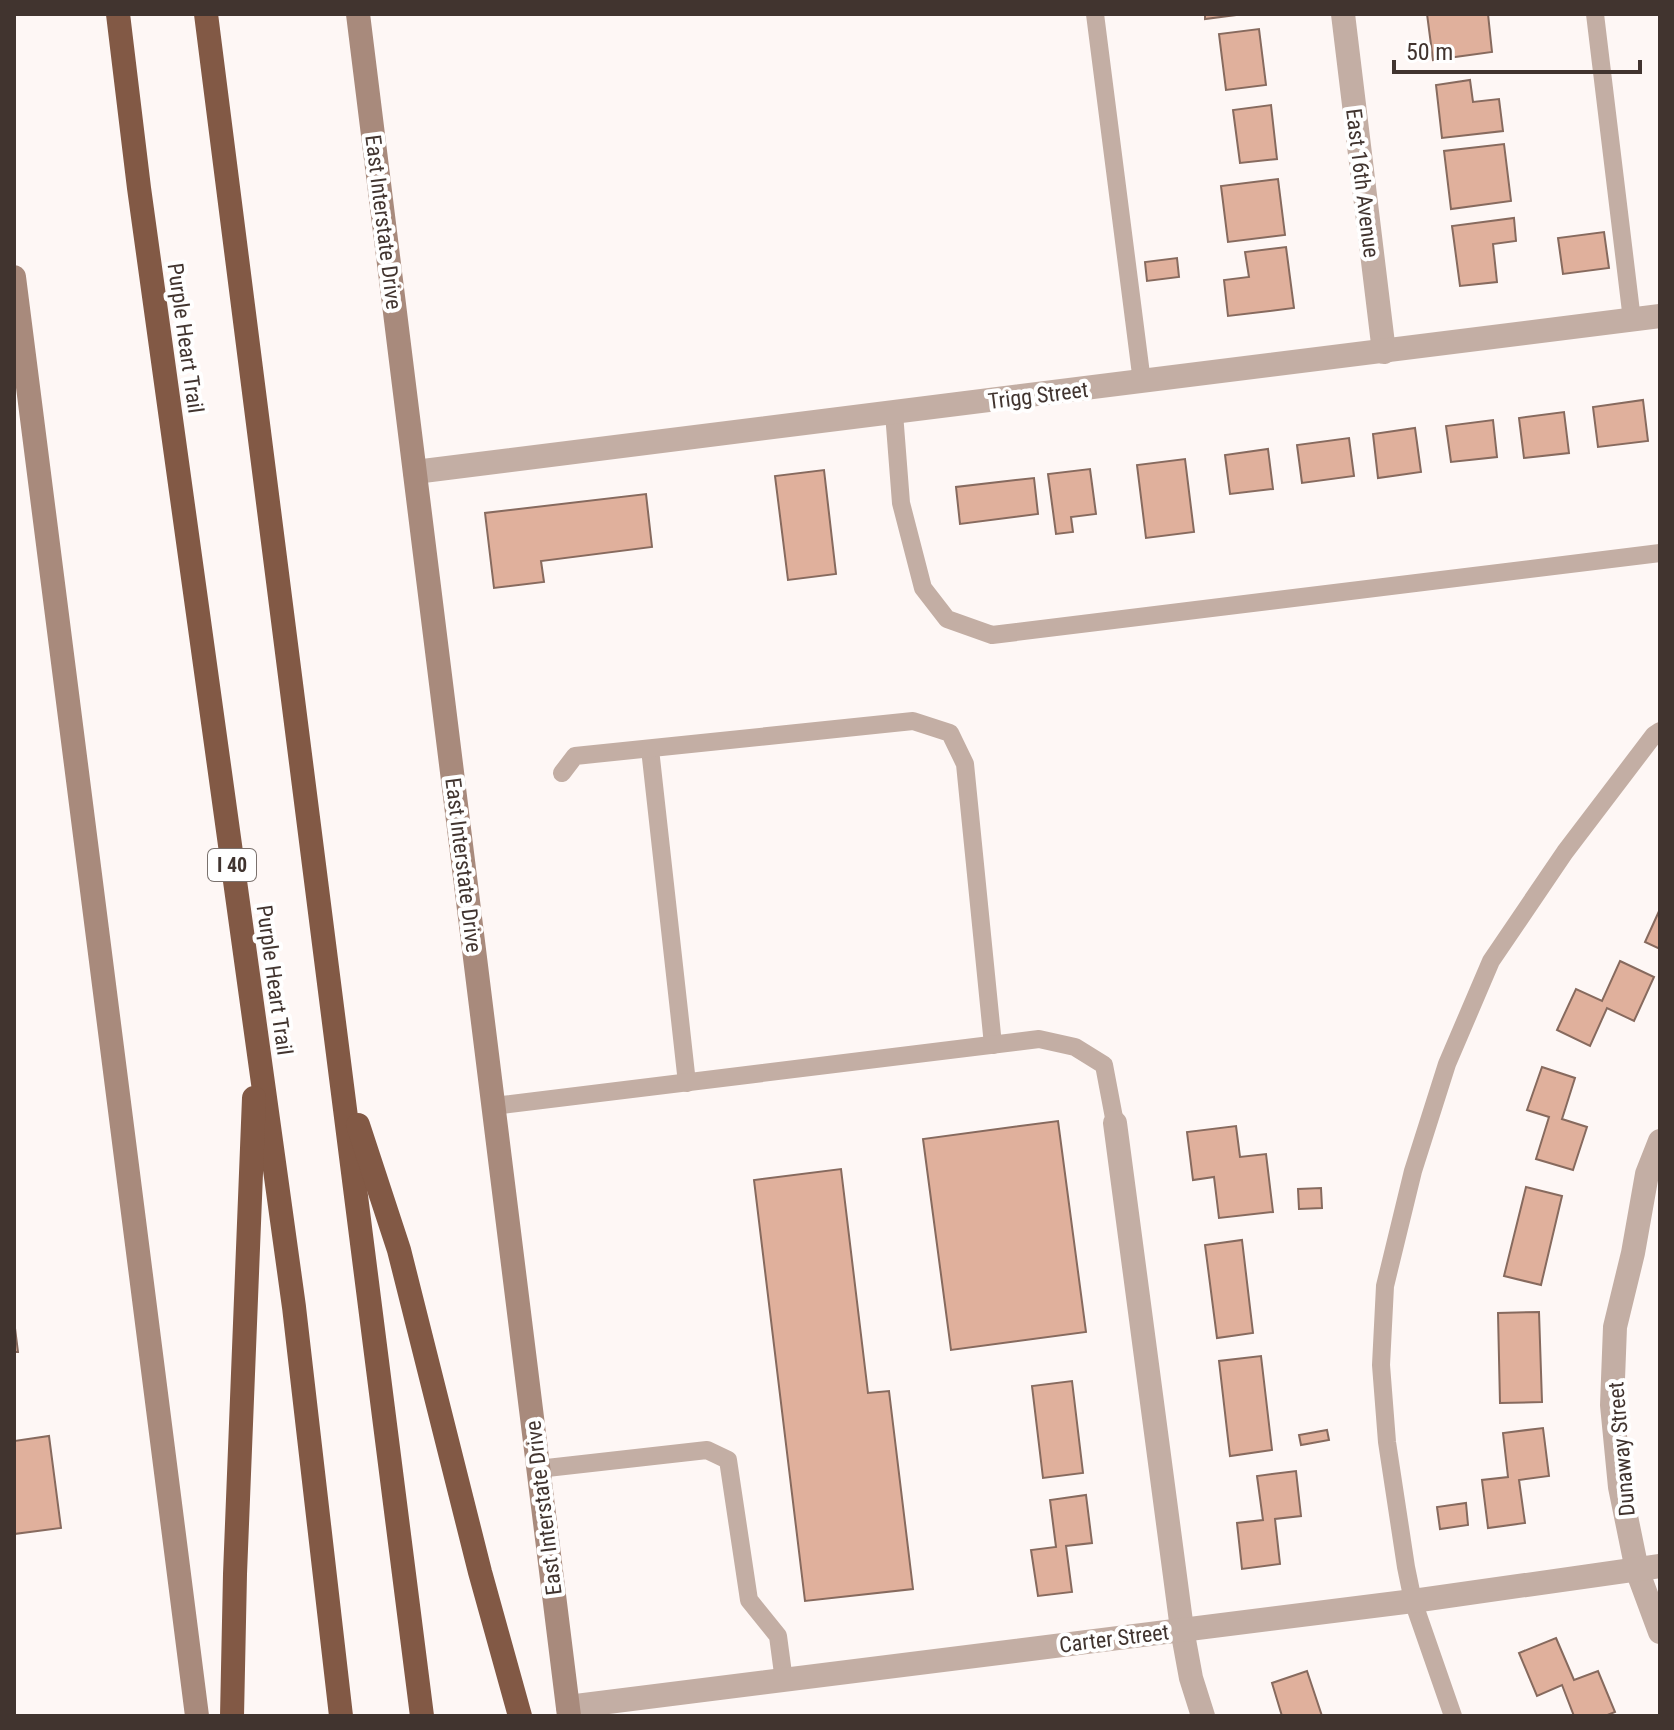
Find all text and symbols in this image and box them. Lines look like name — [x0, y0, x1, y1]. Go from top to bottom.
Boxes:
scale bar — [1394, 24, 1640, 74]
text: 50 m — [1406, 38, 1453, 66]
street label: East 16th Avenue — [1341, 107, 1384, 259]
street label: East Interstate Drive — [360, 133, 407, 311]
street label: Purple Heart Trail — [163, 261, 208, 415]
street label: Trigg Street — [987, 377, 1090, 414]
street label: East Interstate Drive — [440, 776, 487, 954]
road number: I 40 — [208, 849, 256, 881]
street label: Purple Heart Trail — [252, 903, 297, 1057]
street label: Dunaway Street — [1603, 1381, 1640, 1517]
street label: East Interstate Drive — [520, 1419, 567, 1597]
street label: Carter Street — [1058, 1619, 1170, 1658]

